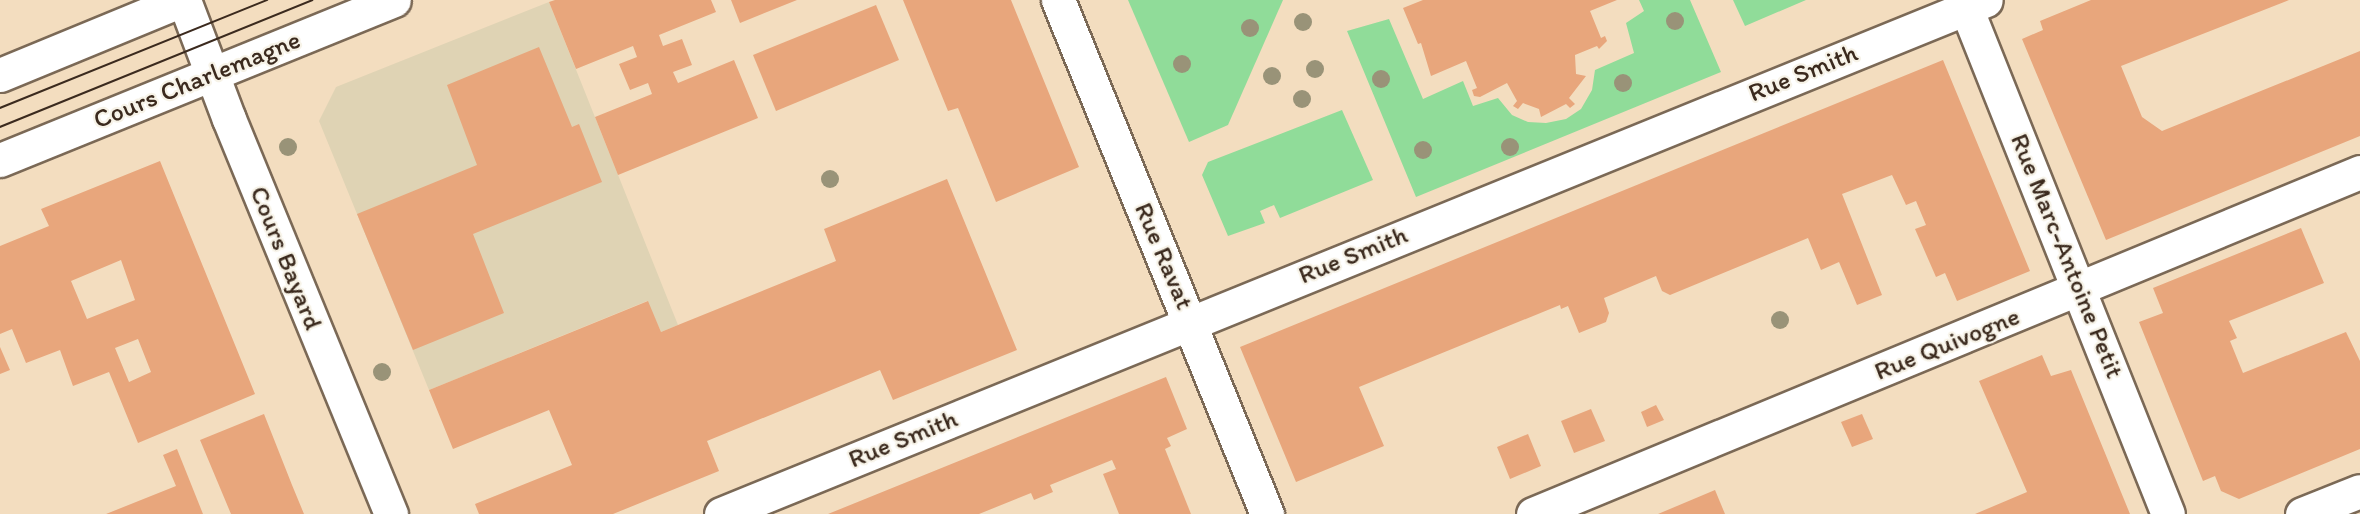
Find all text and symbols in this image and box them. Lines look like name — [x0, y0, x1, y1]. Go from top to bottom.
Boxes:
street label: Cours Charlemagne — [88, 24, 306, 136]
street label: Rue Smith — [1744, 37, 1862, 109]
street label: Rue Marc-Antoine Petit — [2004, 129, 2130, 383]
street label: Cours Bayard — [243, 182, 329, 334]
street label: Rue Ravat — [1128, 198, 1200, 314]
street label: Rue Smith — [1294, 219, 1412, 291]
street label: Rue Quivogne — [1870, 301, 2024, 387]
street label: Rue Smith — [844, 403, 962, 475]

